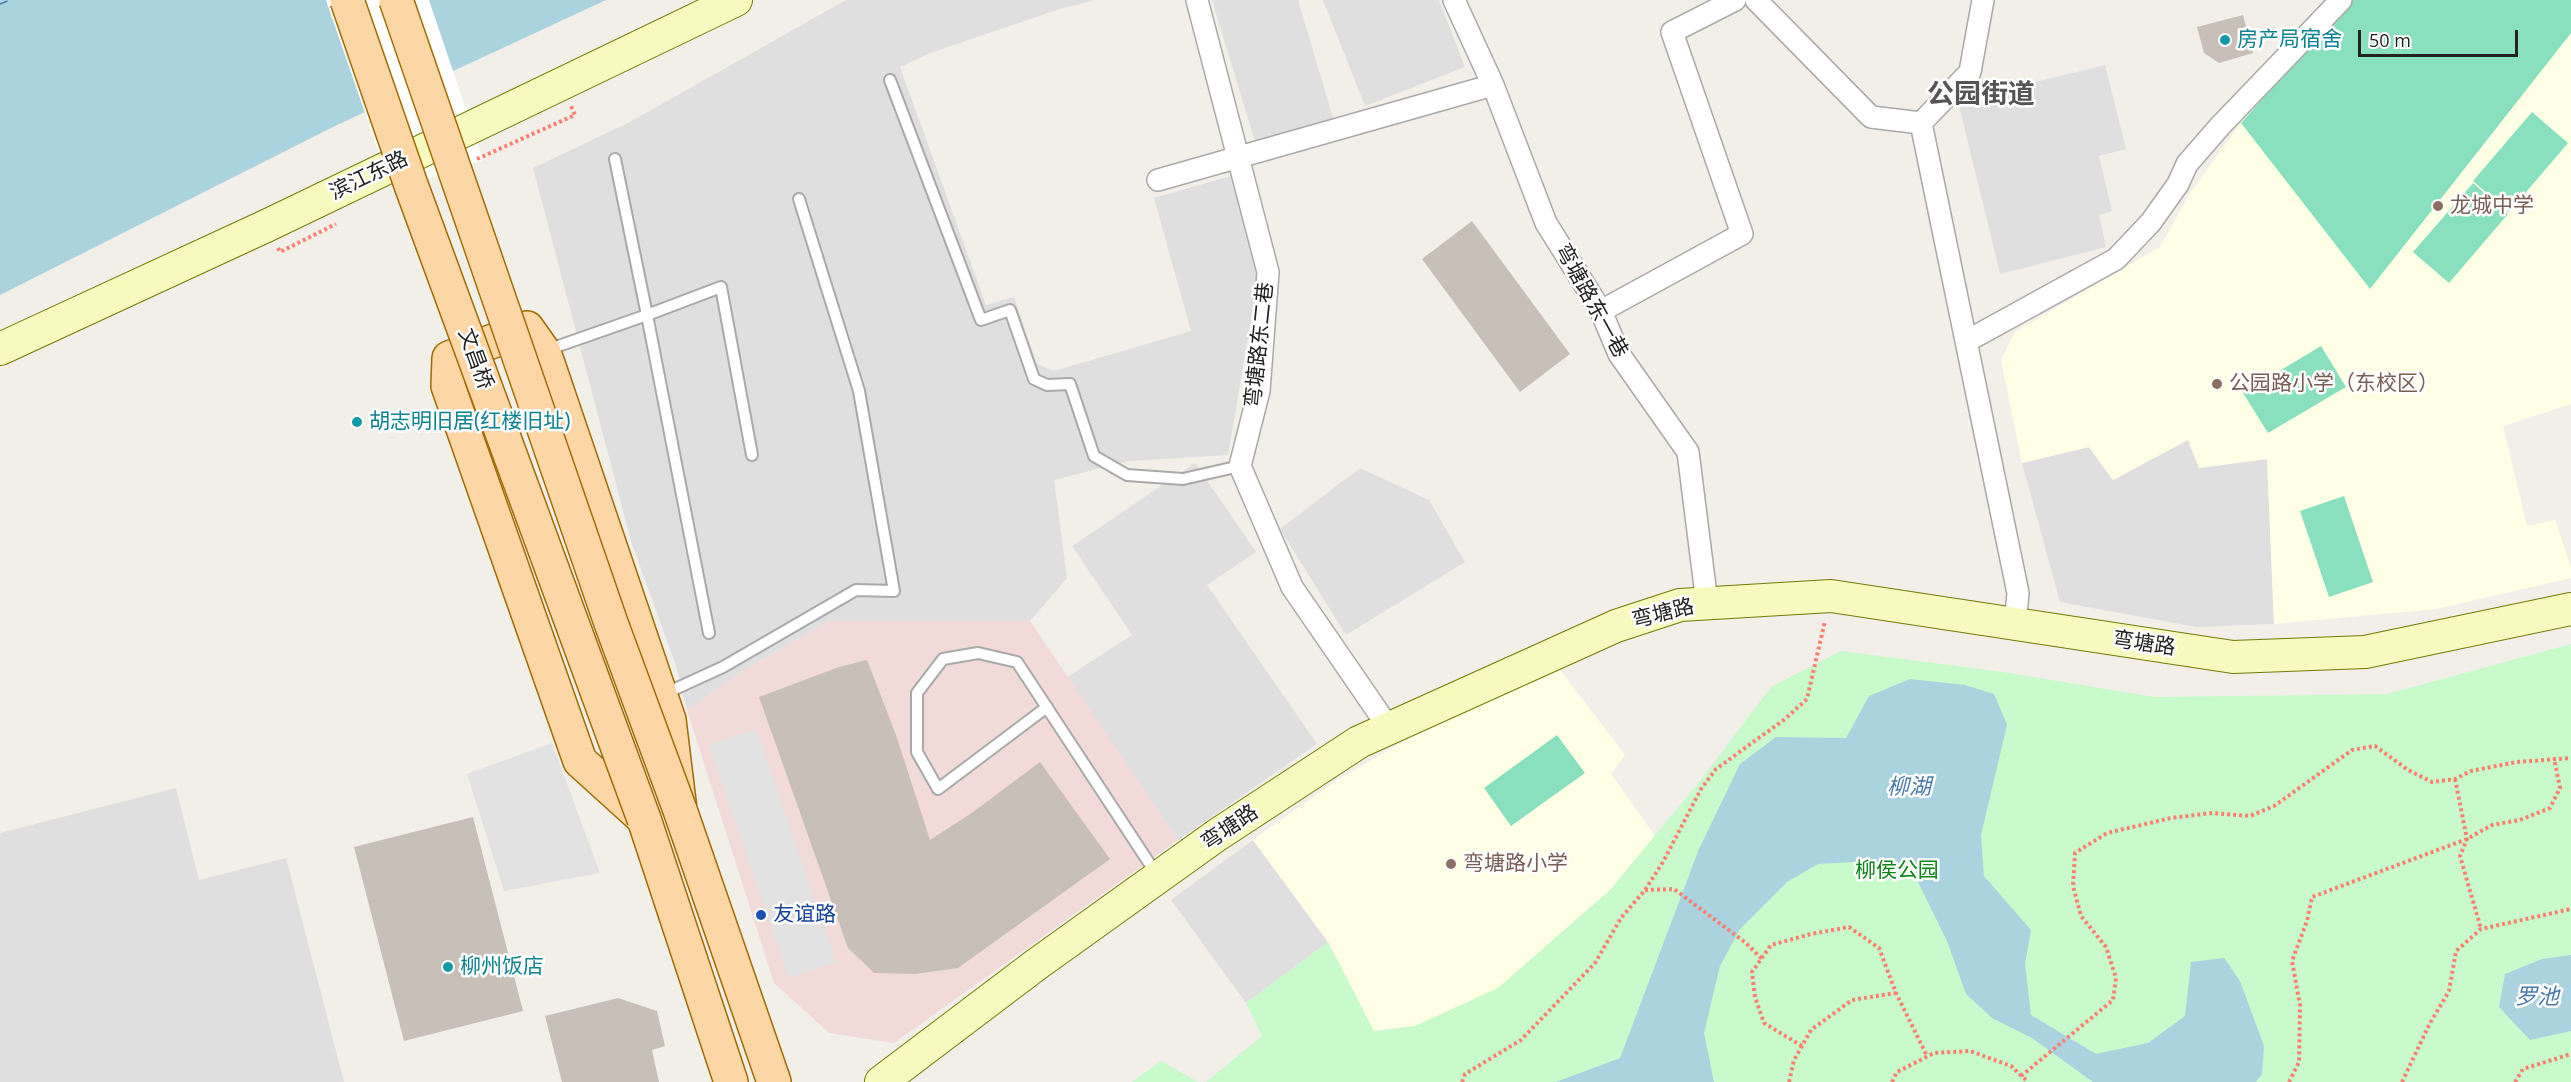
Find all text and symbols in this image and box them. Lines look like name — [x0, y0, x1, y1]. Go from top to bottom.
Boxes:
scale bar — [2361, 18, 2522, 56]
place label: 房产局宿舍 — [2237, 27, 2342, 53]
text: 50 m — [2369, 28, 2411, 52]
marker: 房产局宿舍 — [2218, 33, 2232, 47]
district label: 公园街道 — [1927, 79, 2035, 111]
street label: 滨江东路 — [326, 146, 412, 206]
place label: 龙城中学 — [2450, 193, 2534, 219]
marker: 龙城中学 — [2431, 199, 2445, 213]
street label: 弯塘路东一巷 — [1549, 240, 1633, 362]
street label: 弯塘路东二巷 — [1241, 281, 1279, 409]
street label: 文昌桥 — [452, 325, 498, 393]
place label: 公园路小学（东校区） — [2229, 371, 2439, 397]
marker: 公园路小学（东校区） — [2210, 377, 2224, 391]
place label: 胡志明旧居(红楼旧址) — [369, 409, 570, 435]
marker: 胡志明旧居(红楼旧址) — [350, 415, 364, 429]
street label: 弯塘路 — [1629, 594, 1697, 634]
street label: 弯塘路 — [2111, 627, 2177, 661]
water label: 柳湖 — [1887, 775, 1931, 801]
street label: 弯塘路 — [1197, 800, 1263, 856]
place label: 弯塘路小学 — [1463, 851, 1568, 877]
marker: 弯塘路小学 — [1444, 857, 1458, 871]
park label: 柳侯公园 — [1855, 858, 1939, 884]
place label: 友谊路 — [773, 902, 836, 928]
marker: 友谊路 — [754, 908, 768, 922]
place label: 柳州饭店 — [460, 954, 544, 980]
marker: 柳州饭店 — [441, 960, 455, 974]
water label: 罗池 — [2515, 985, 2559, 1011]

